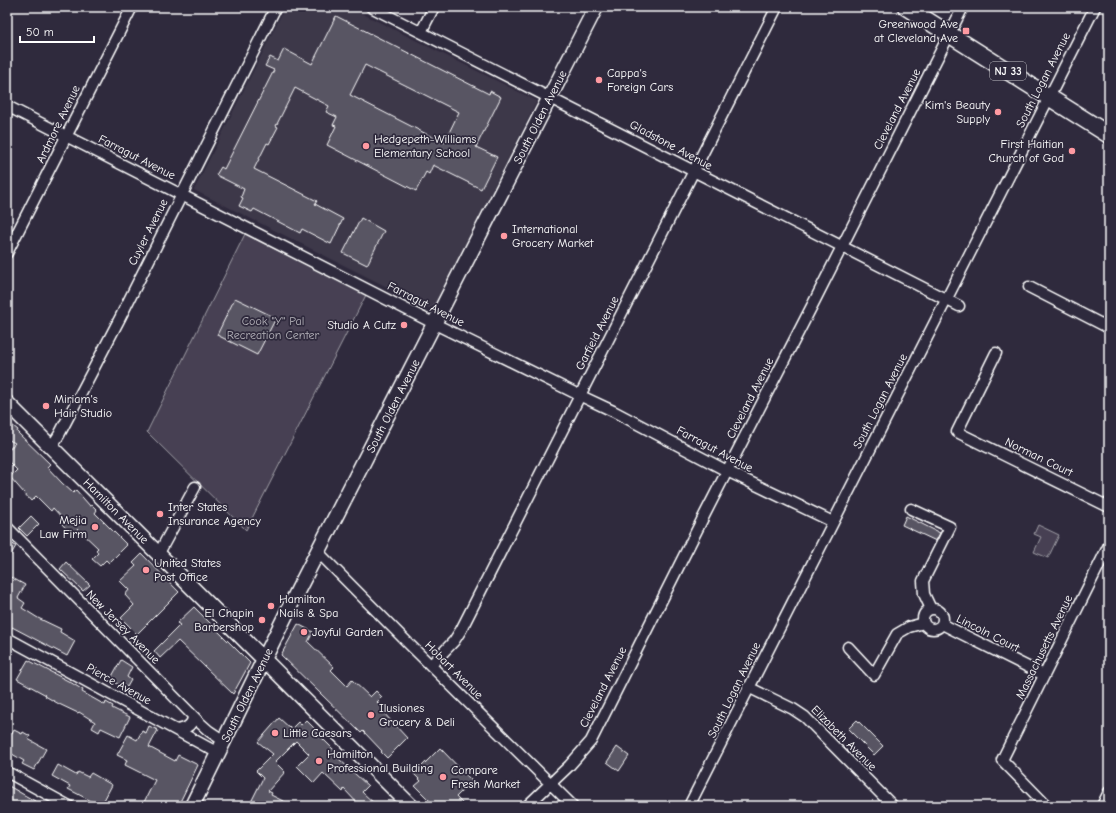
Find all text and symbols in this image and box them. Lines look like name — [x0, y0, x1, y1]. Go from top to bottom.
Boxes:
place label: Greenwood Ave at Cleveland Ave — [874, 17, 958, 45]
scale bar — [20, 18, 94, 44]
text: 50 m — [26, 25, 54, 39]
marker: Greenwood Ave at Cleveland Ave — [961, 26, 971, 36]
street label: South Logan Avenue — [1013, 30, 1073, 130]
road number: NJ 33 — [990, 62, 1026, 80]
place label: Cappa's Foreign Cars — [607, 66, 673, 94]
street label: Cleveland Avenue — [871, 66, 923, 152]
street label: South Olden Avenue — [510, 68, 570, 166]
marker: Cappa's Foreign Cars — [594, 75, 604, 85]
street label: Ardmore Avenue — [33, 83, 83, 165]
place label: Kim's Beauty Supply — [925, 98, 991, 126]
marker: Kim's Beauty Supply — [993, 107, 1003, 117]
street label: Gladstone Avenue — [627, 117, 715, 173]
street label: Farragut Avenue — [96, 132, 178, 182]
place label: Hedgepeth-Williams Elementary School — [374, 132, 476, 160]
place label: First Haitian Church of God — [988, 137, 1064, 165]
marker: Hedgepeth-Williams Elementary School — [361, 141, 371, 151]
marker: First Haitian Church of God — [1067, 146, 1077, 156]
street label: Cuyler Avenue — [125, 196, 171, 268]
place label: International Grocery Market — [512, 222, 594, 250]
marker: International Grocery Market — [499, 231, 509, 241]
street label: Farragut Avenue — [385, 279, 467, 329]
street label: Garfield Avenue — [572, 294, 622, 372]
park label: Cook "Y" Pal Recreation Center — [227, 314, 320, 342]
place label: Studio A Cutz — [327, 318, 397, 332]
marker: Studio A Cutz — [399, 320, 409, 330]
street label: South Logan Avenue — [850, 351, 910, 451]
street label: Cleveland Avenue — [724, 355, 776, 441]
street label: South Olden Avenue — [363, 357, 423, 455]
place label: Miriam's Hair Studio — [54, 392, 112, 420]
marker: Miriam's Hair Studio — [41, 401, 51, 411]
street label: Farragut Avenue — [674, 423, 756, 475]
street label: Norman Court — [1003, 435, 1076, 480]
street label: Hamilton Avenue — [80, 475, 152, 547]
place label: Inter States Insurance Agency — [168, 500, 261, 528]
marker: Inter States Insurance Agency — [155, 509, 165, 519]
place label: Mejia Law Firm — [39, 513, 87, 541]
marker: Mejia Law Firm — [90, 522, 100, 532]
place label: United States Post Office — [154, 556, 221, 584]
marker: United States Post Office — [141, 565, 151, 575]
street label: New Jersey Avenue — [83, 587, 163, 667]
place label: Hamilton Nails & Spa — [279, 592, 338, 620]
street label: Massachusetts Avenue — [1013, 593, 1075, 701]
marker: Hamilton Nails & Spa — [266, 601, 276, 611]
place label: El Chapin Barbershop — [194, 606, 254, 634]
street label: Lincoln Court — [954, 611, 1022, 655]
marker: El Chapin Barbershop — [257, 615, 267, 625]
place label: Joyful Garden — [312, 625, 383, 639]
marker: Joyful Garden — [299, 627, 309, 637]
street label: Hobart Avenue — [422, 638, 486, 702]
street label: South Logan Avenue — [705, 640, 763, 740]
street label: Cleveland Avenue — [577, 644, 629, 730]
street label: South Olden Avenue — [218, 646, 276, 744]
street label: Pierce Avenue — [84, 660, 154, 708]
place label: Ilusiones Grocery & Deli — [379, 701, 455, 729]
street label: Elizabeth Avenue — [808, 702, 880, 774]
marker: Ilusiones Grocery & Deli — [366, 710, 376, 720]
place label: Little Caesars — [283, 726, 352, 740]
marker: Little Caesars — [270, 728, 280, 738]
place label: Hamilton Professional Building — [327, 747, 433, 775]
marker: Hamilton Professional Building — [314, 756, 324, 766]
place label: Compare Fresh Market — [451, 763, 520, 791]
marker: Compare Fresh Market — [438, 772, 448, 782]

